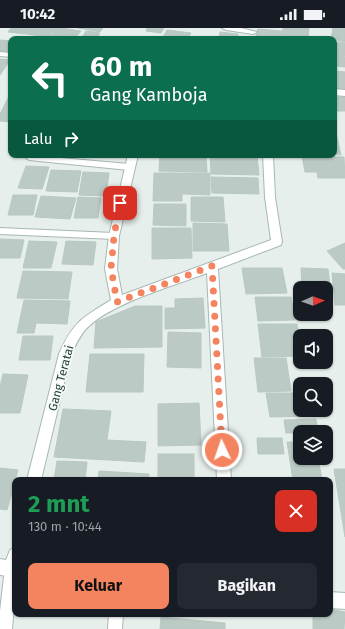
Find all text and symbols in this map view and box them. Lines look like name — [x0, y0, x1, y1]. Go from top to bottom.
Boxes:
text: 10:42 — [20, 5, 55, 23]
text: 60 m — [90, 50, 152, 83]
icon: left — [24, 52, 76, 104]
text: Gang Kamboja — [90, 84, 208, 106]
icon: right — [60, 128, 82, 150]
text: Lalu — [24, 130, 52, 148]
pin — [103, 186, 137, 220]
icon: arrive — [109, 192, 131, 214]
north arrow — [293, 281, 333, 321]
map controls — [293, 281, 333, 465]
button: sound — [293, 329, 333, 369]
street label: Gang Teratai — [45, 344, 77, 412]
button: search — [293, 377, 333, 417]
button: layers — [293, 425, 333, 465]
position arrow — [201, 429, 243, 471]
text: 2 mnt — [28, 490, 90, 518]
button: close — [275, 490, 317, 532]
text: 130 m · 10:44 — [28, 519, 102, 534]
button: Keluar — [28, 563, 169, 609]
button: Bagikan — [177, 563, 317, 609]

